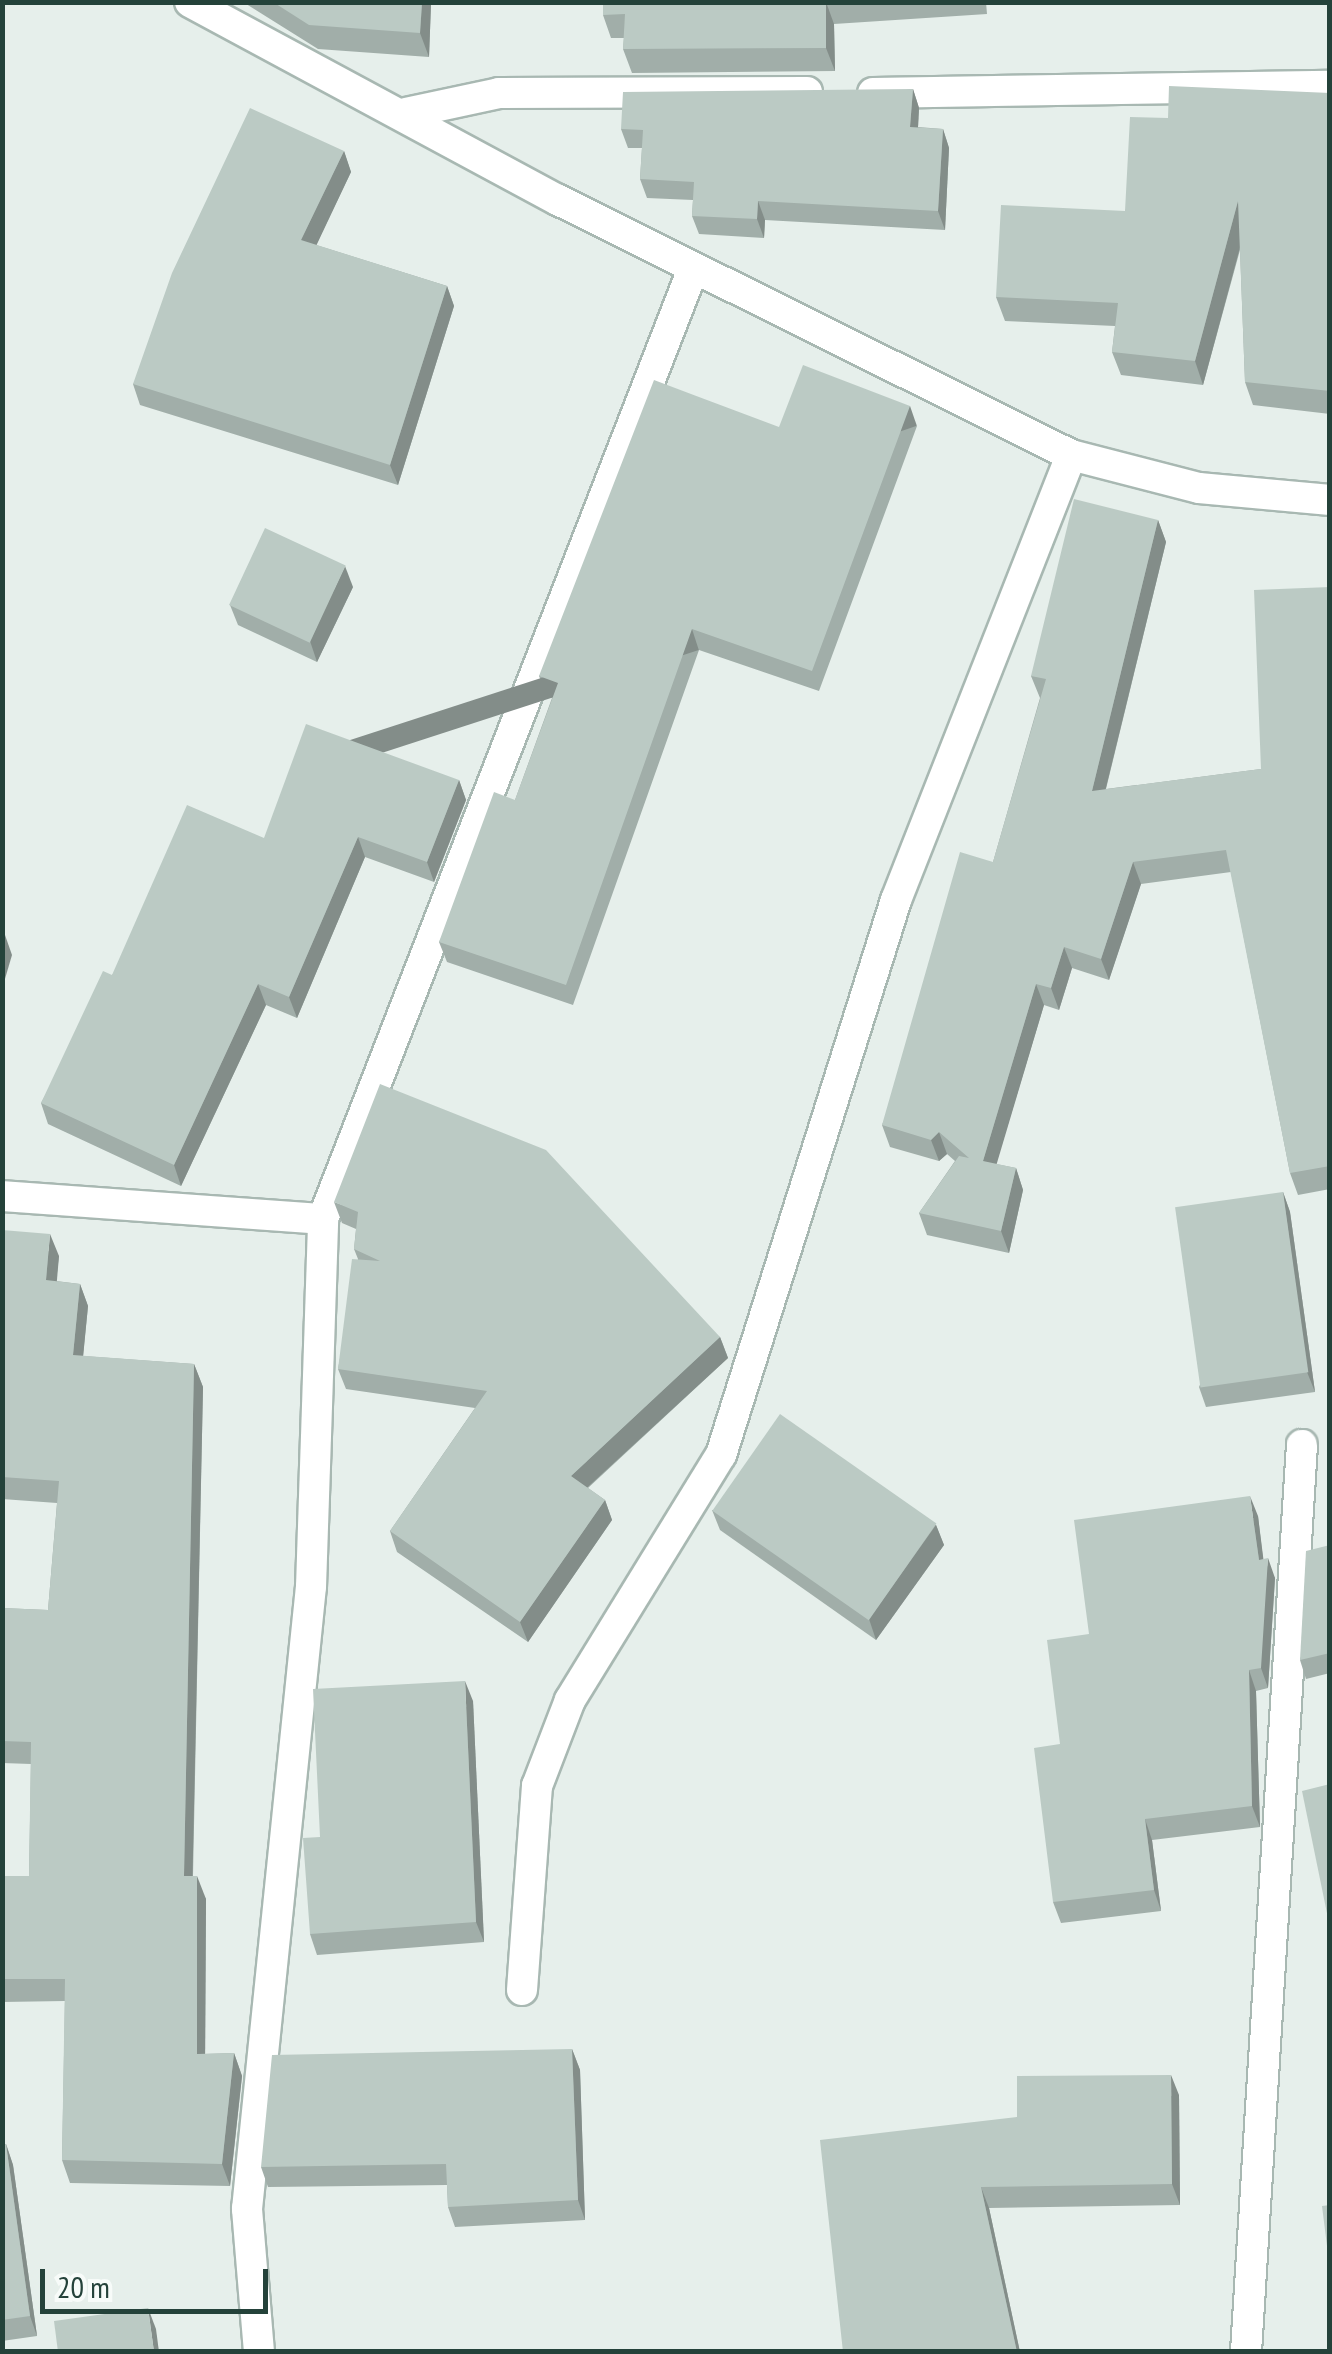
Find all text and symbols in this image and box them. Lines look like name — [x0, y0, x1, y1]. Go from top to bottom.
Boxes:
scale bar — [45, 2249, 272, 2311]
text: 20 m — [57, 2267, 110, 2306]

